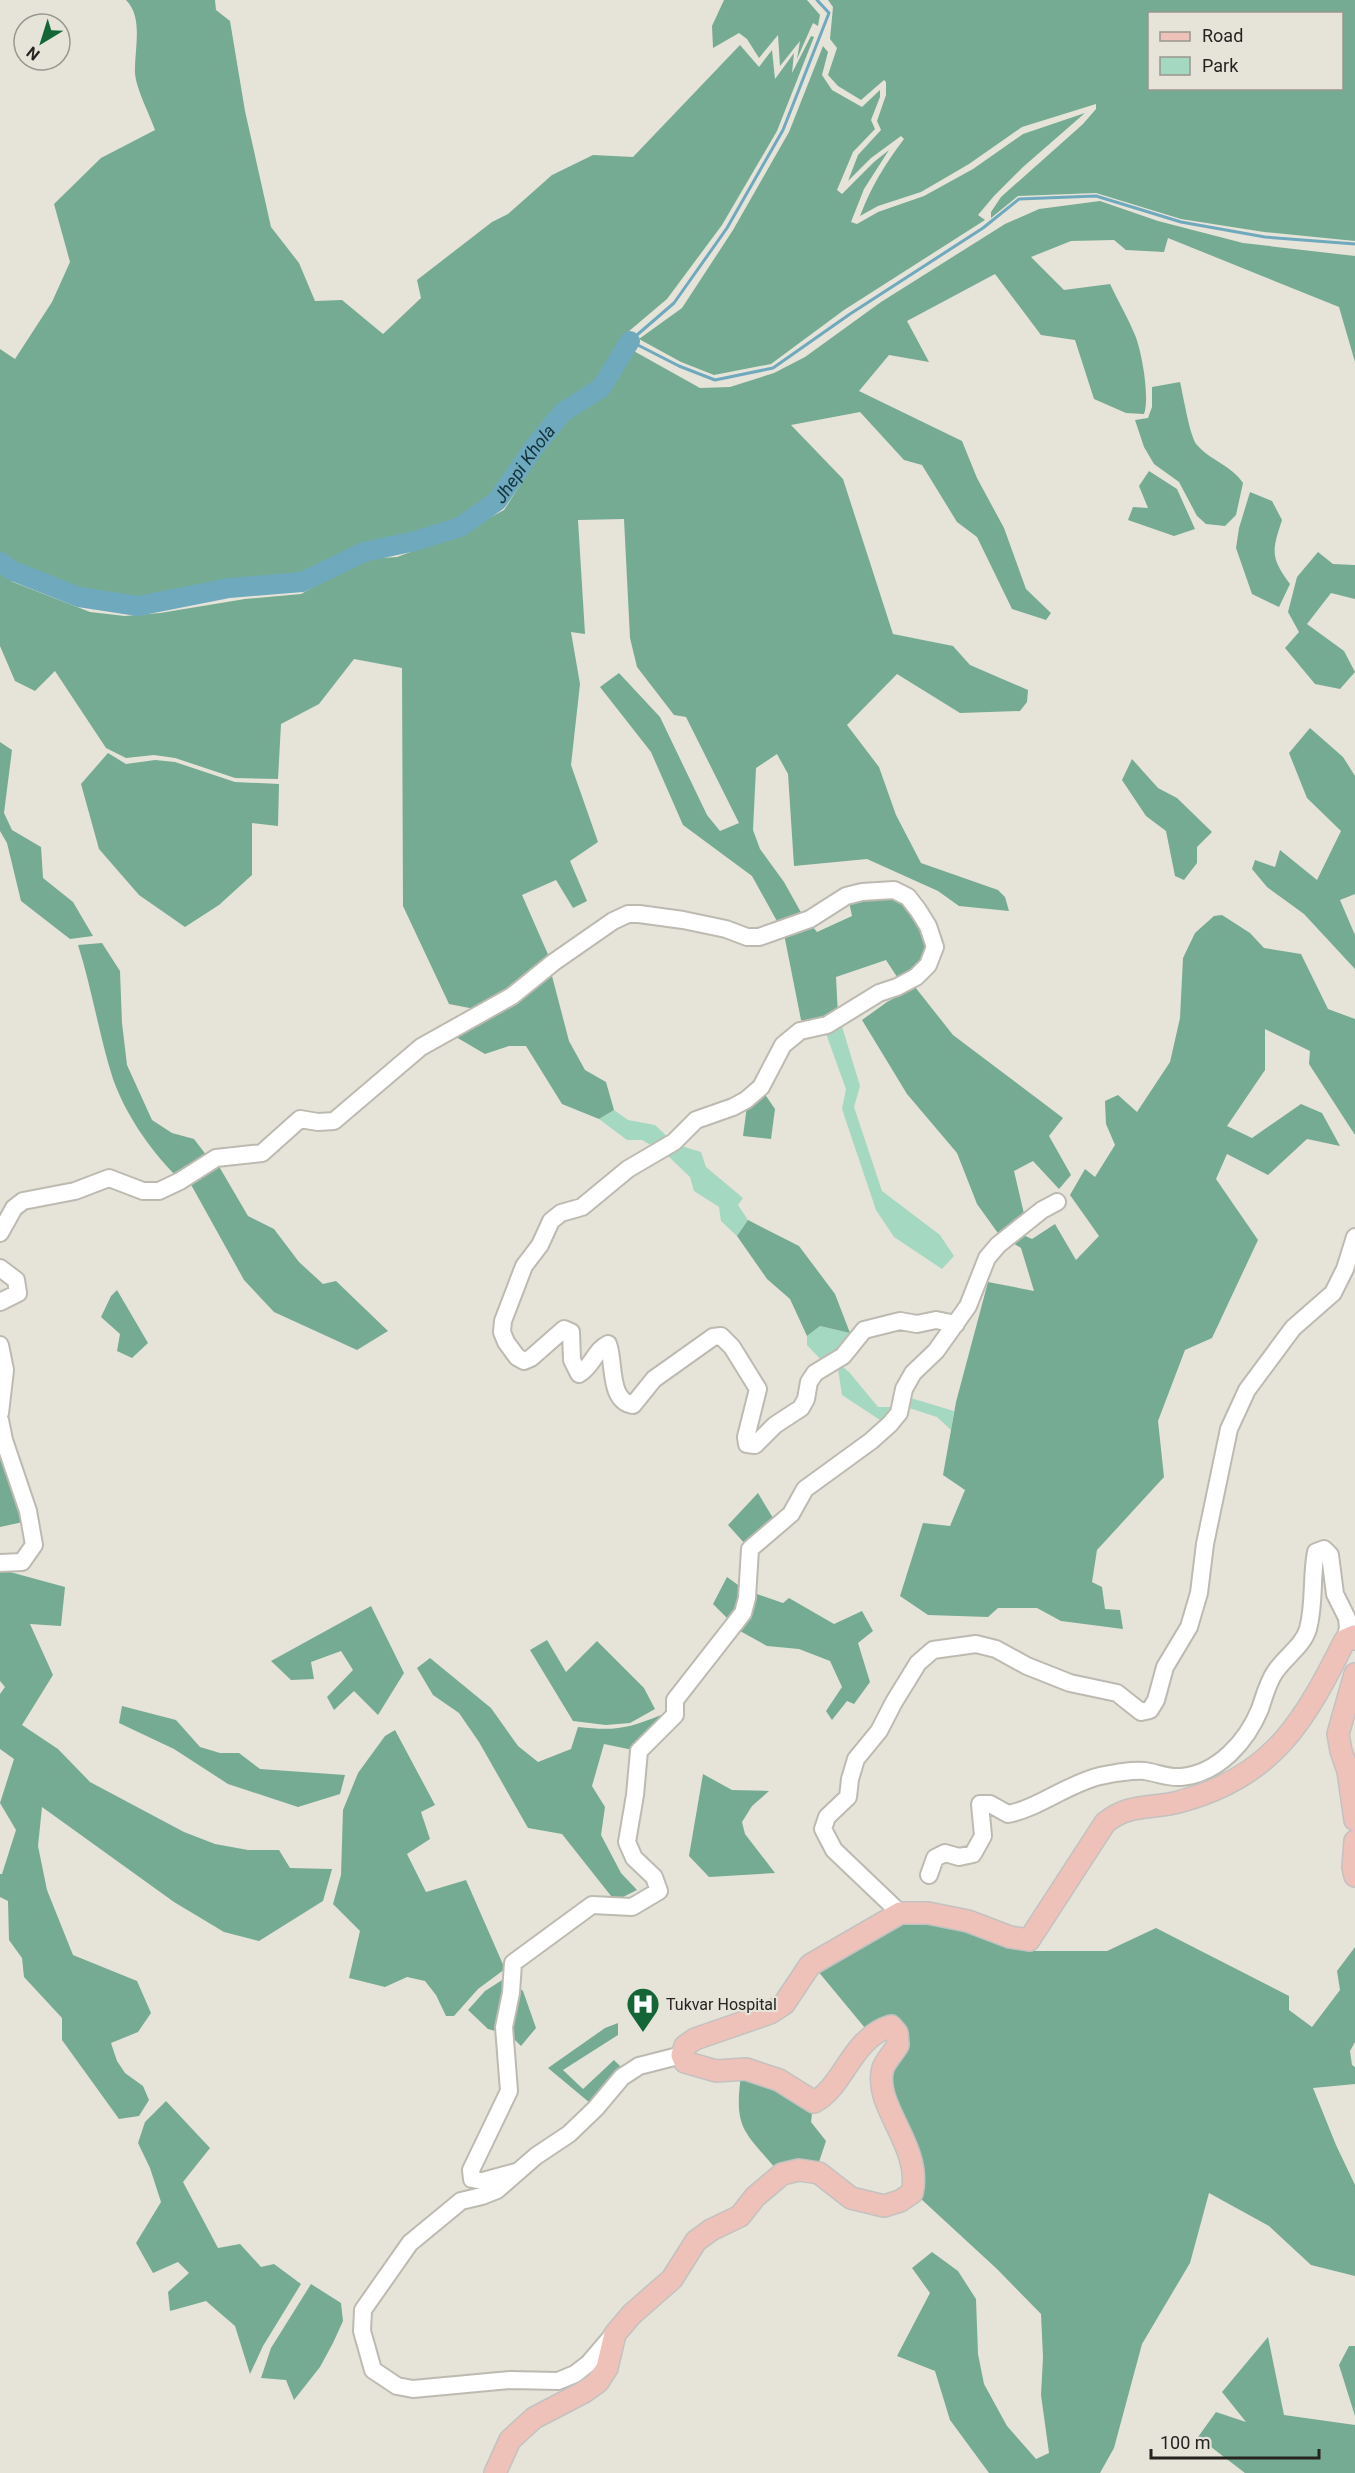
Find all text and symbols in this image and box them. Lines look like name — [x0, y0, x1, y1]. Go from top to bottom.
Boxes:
north arrow — [12, 12, 72, 72]
legend — [1148, 12, 1343, 90]
text: Road — [1202, 25, 1243, 46]
text: N — [23, 42, 43, 64]
text: Park — [1202, 55, 1239, 76]
water label: Jhepi Khola — [489, 420, 559, 507]
hospital icon: Tukvar Hospital — [625, 1986, 661, 2033]
place label: Tukvar Hospital — [666, 1995, 777, 2014]
scale bar — [1151, 2422, 1319, 2460]
text: 100 m — [1160, 2432, 1211, 2453]

